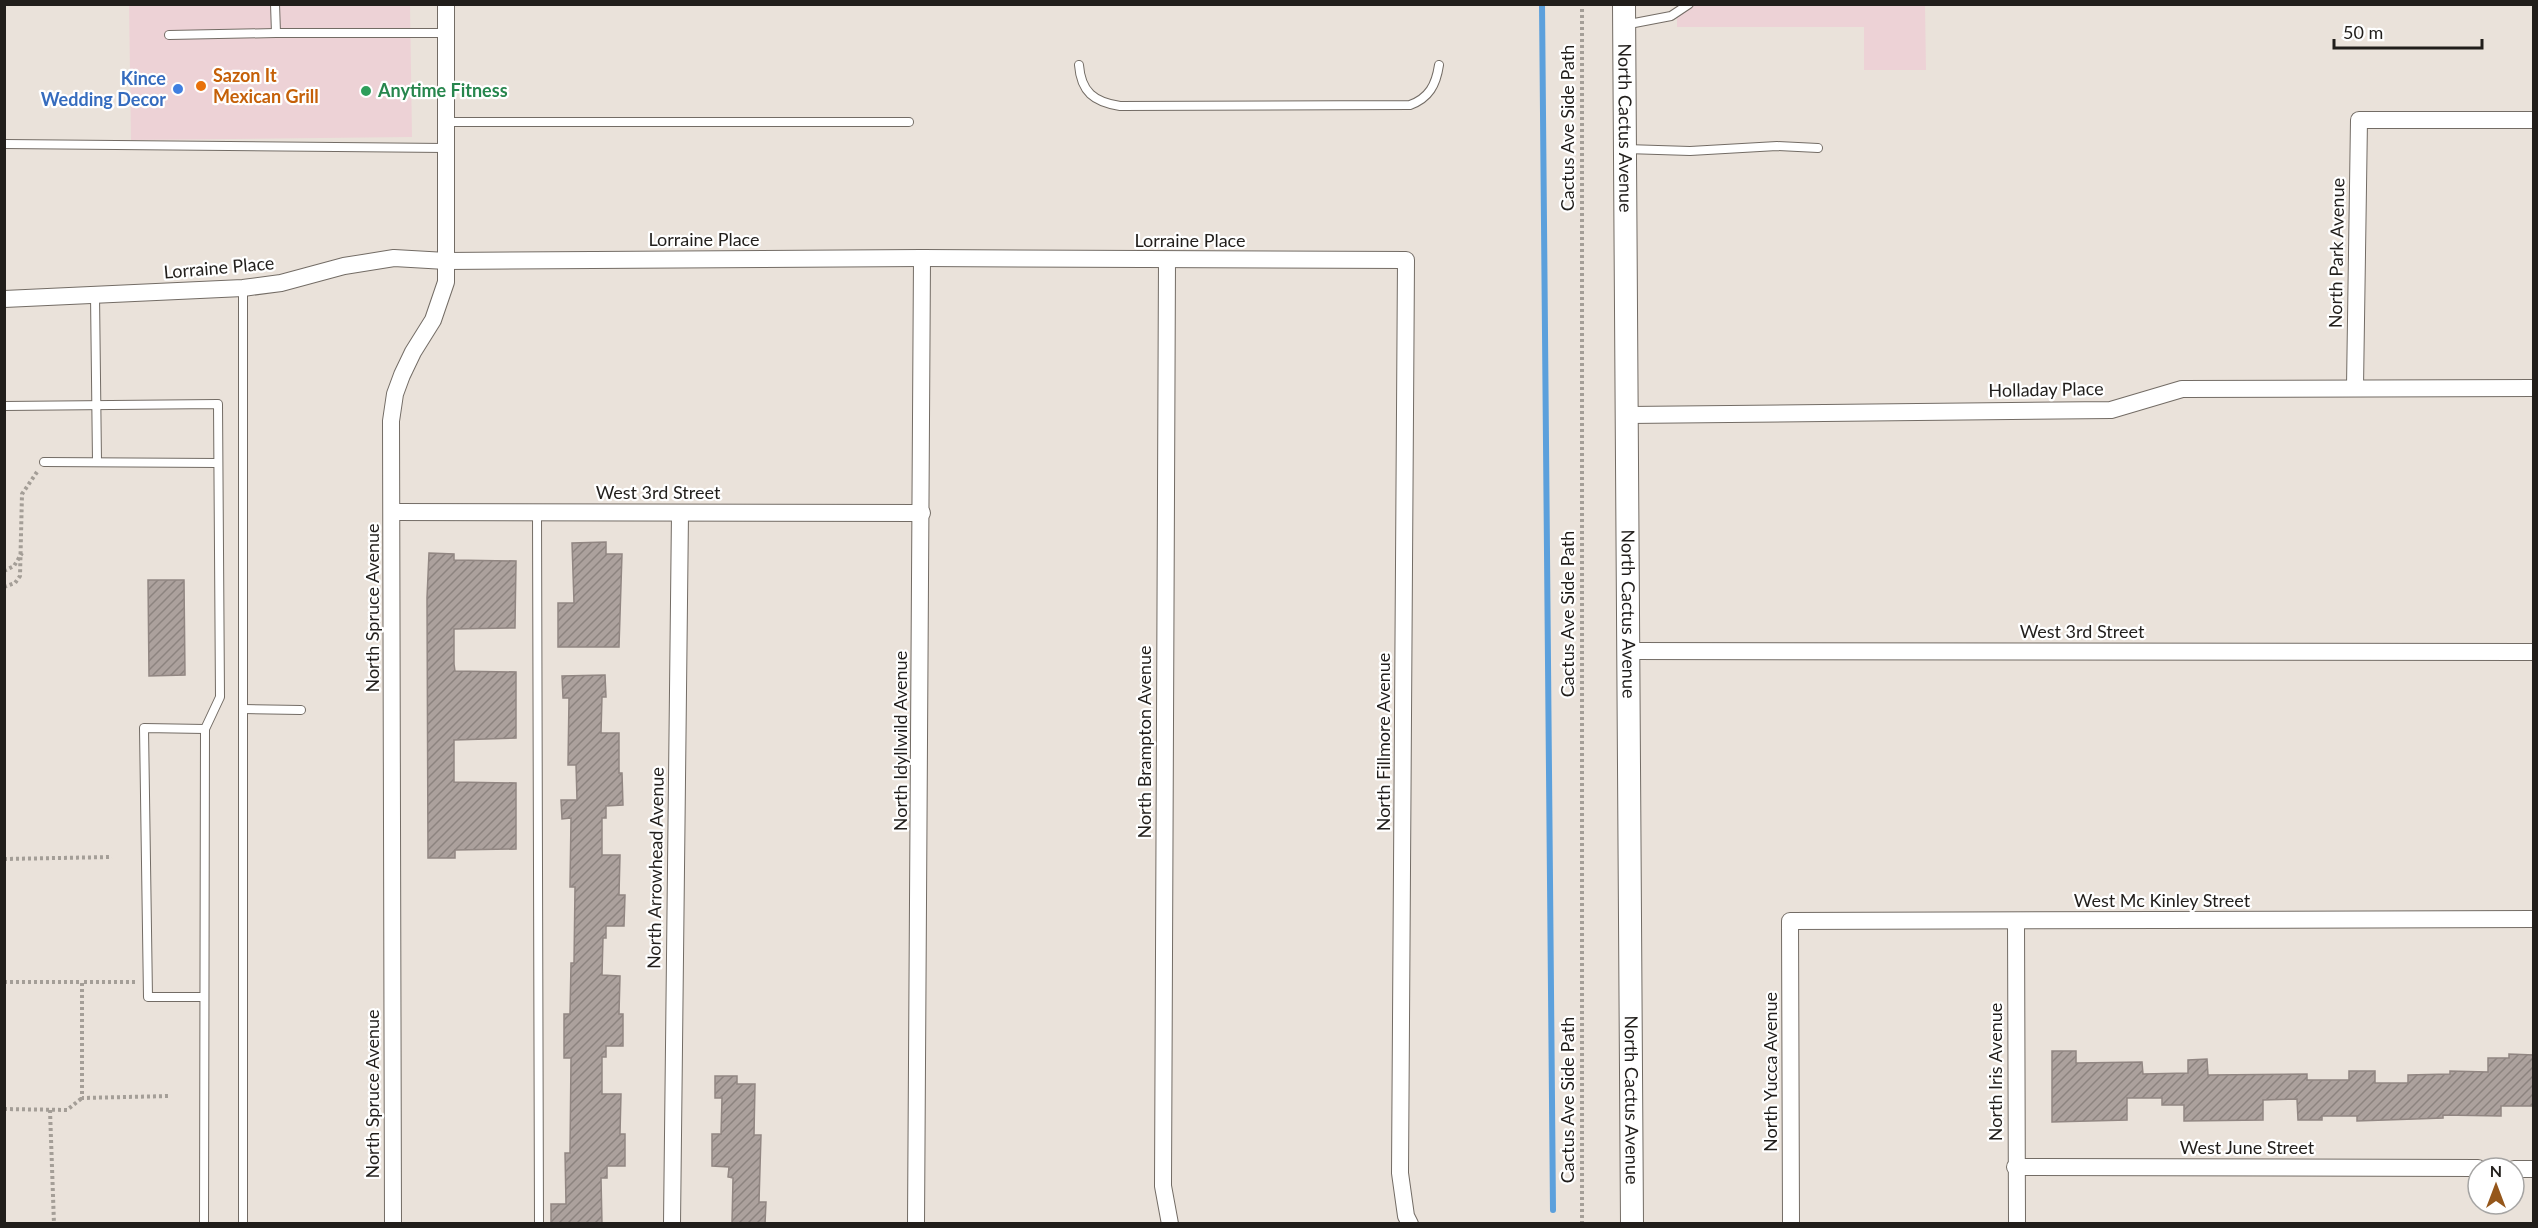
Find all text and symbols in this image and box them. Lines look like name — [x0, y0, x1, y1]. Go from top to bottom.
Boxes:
scale bar — [2334, 12, 2482, 50]
text: 50 m — [2343, 21, 2383, 43]
street label: North Cactus Avenue — [1614, 43, 1637, 213]
street label: Cactus Ave Side Path — [1556, 45, 1578, 211]
place label: Sazon It Mexican Grill — [213, 64, 319, 107]
place label: Kince Wedding Decor — [41, 67, 166, 110]
marker: Sazon It Mexican Grill — [194, 79, 208, 93]
place label: Anytime Fitness — [377, 79, 508, 101]
marker: Kince Wedding Decor — [171, 82, 185, 96]
marker: Anytime Fitness — [359, 84, 373, 98]
street label: North Park Avenue — [2324, 178, 2348, 328]
street label: Lorraine Place — [648, 228, 760, 250]
street label: Lorraine Place — [1134, 229, 1246, 251]
street label: Lorraine Place — [163, 251, 275, 283]
street label: Holladay Place — [1988, 377, 2104, 401]
street label: West 3rd Street — [596, 481, 721, 503]
street label: North Spruce Avenue — [361, 523, 383, 693]
street label: North Cactus Avenue — [1617, 529, 1641, 699]
street label: Cactus Ave Side Path — [1556, 531, 1578, 697]
street label: West 3rd Street — [2020, 620, 2145, 642]
street label: North Brampton Avenue — [1133, 645, 1155, 839]
street label: North Idyllwild Avenue — [889, 651, 911, 831]
street label: North Fillmore Avenue — [1372, 653, 1394, 831]
street label: North Arrowhead Avenue — [642, 767, 668, 969]
street label: West Mc Kinley Street — [2074, 889, 2251, 911]
street label: North Yucca Avenue — [1759, 992, 1781, 1152]
street label: North Iris Avenue — [1984, 1003, 2006, 1141]
street label: North Spruce Avenue — [361, 1009, 383, 1179]
street label: North Cactus Avenue — [1621, 1015, 1644, 1184]
street label: Cactus Ave Side Path — [1556, 1017, 1578, 1183]
street label: West June Street — [2180, 1136, 2315, 1158]
north arrow — [2466, 1156, 2526, 1216]
text: N — [2490, 1161, 2502, 1180]

